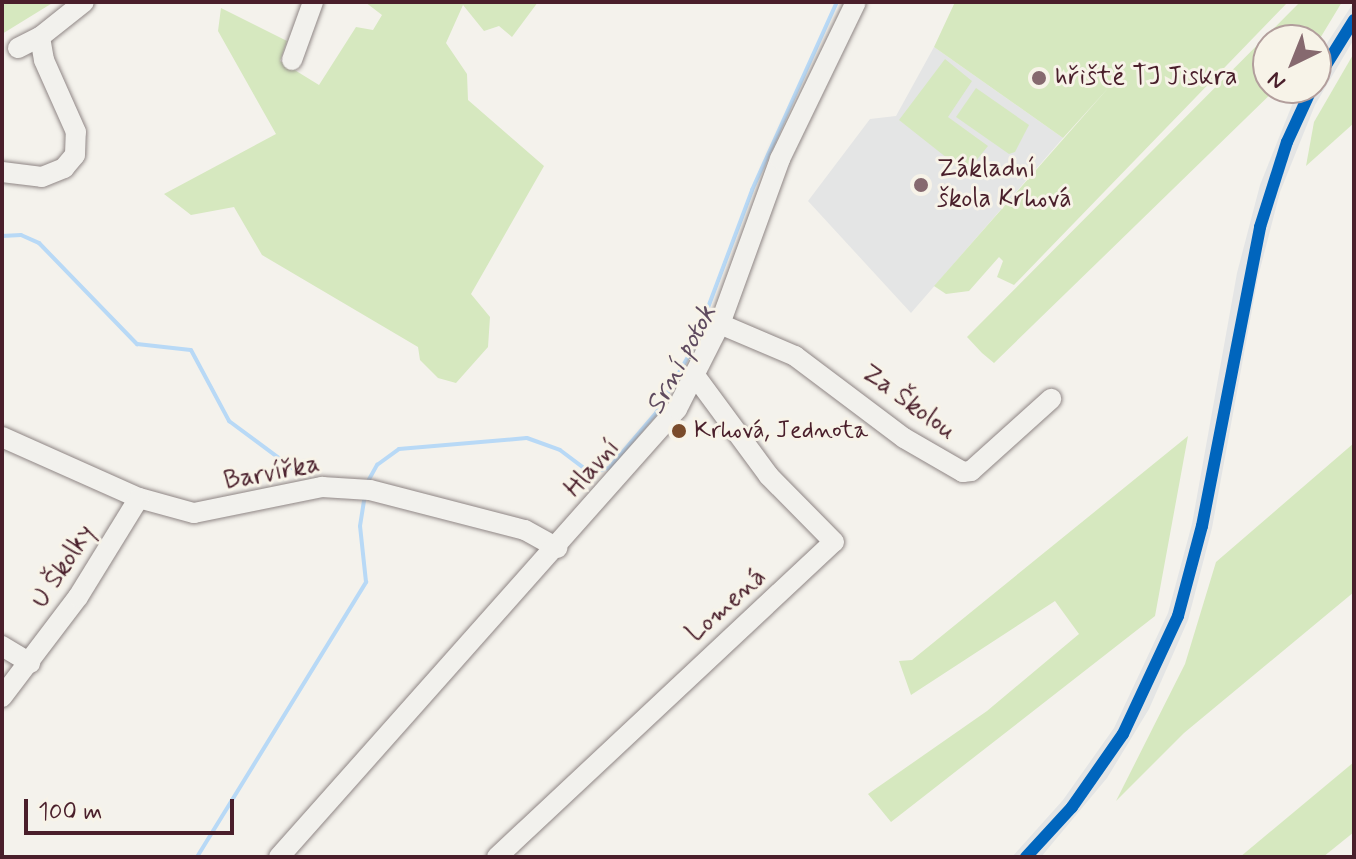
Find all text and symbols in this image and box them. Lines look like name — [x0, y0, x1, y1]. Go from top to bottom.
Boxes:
north arrow — [1252, 24, 1332, 104]
place label: hřiště TJ Jiskra — [1055, 62, 1236, 94]
text: N — [1262, 65, 1292, 95]
marker: hřiště TJ Jiskra — [1030, 69, 1048, 87]
place label: Základní škola Krhová — [937, 154, 1075, 216]
marker: Základní škola Krhová — [912, 176, 930, 194]
water label: Srní potok — [639, 300, 725, 420]
street label: Za Školou — [855, 358, 961, 448]
place label: Krhová, Jednota — [694, 417, 868, 445]
marker: Krhová, Jednota — [671, 423, 687, 439]
street label: Hlavní — [559, 433, 627, 505]
street label: Barvířka — [221, 449, 323, 499]
street label: U Školky — [25, 519, 103, 615]
street label: Lomená — [681, 562, 773, 650]
scale bar — [28, 783, 238, 833]
text: 100 m — [38, 797, 102, 828]

